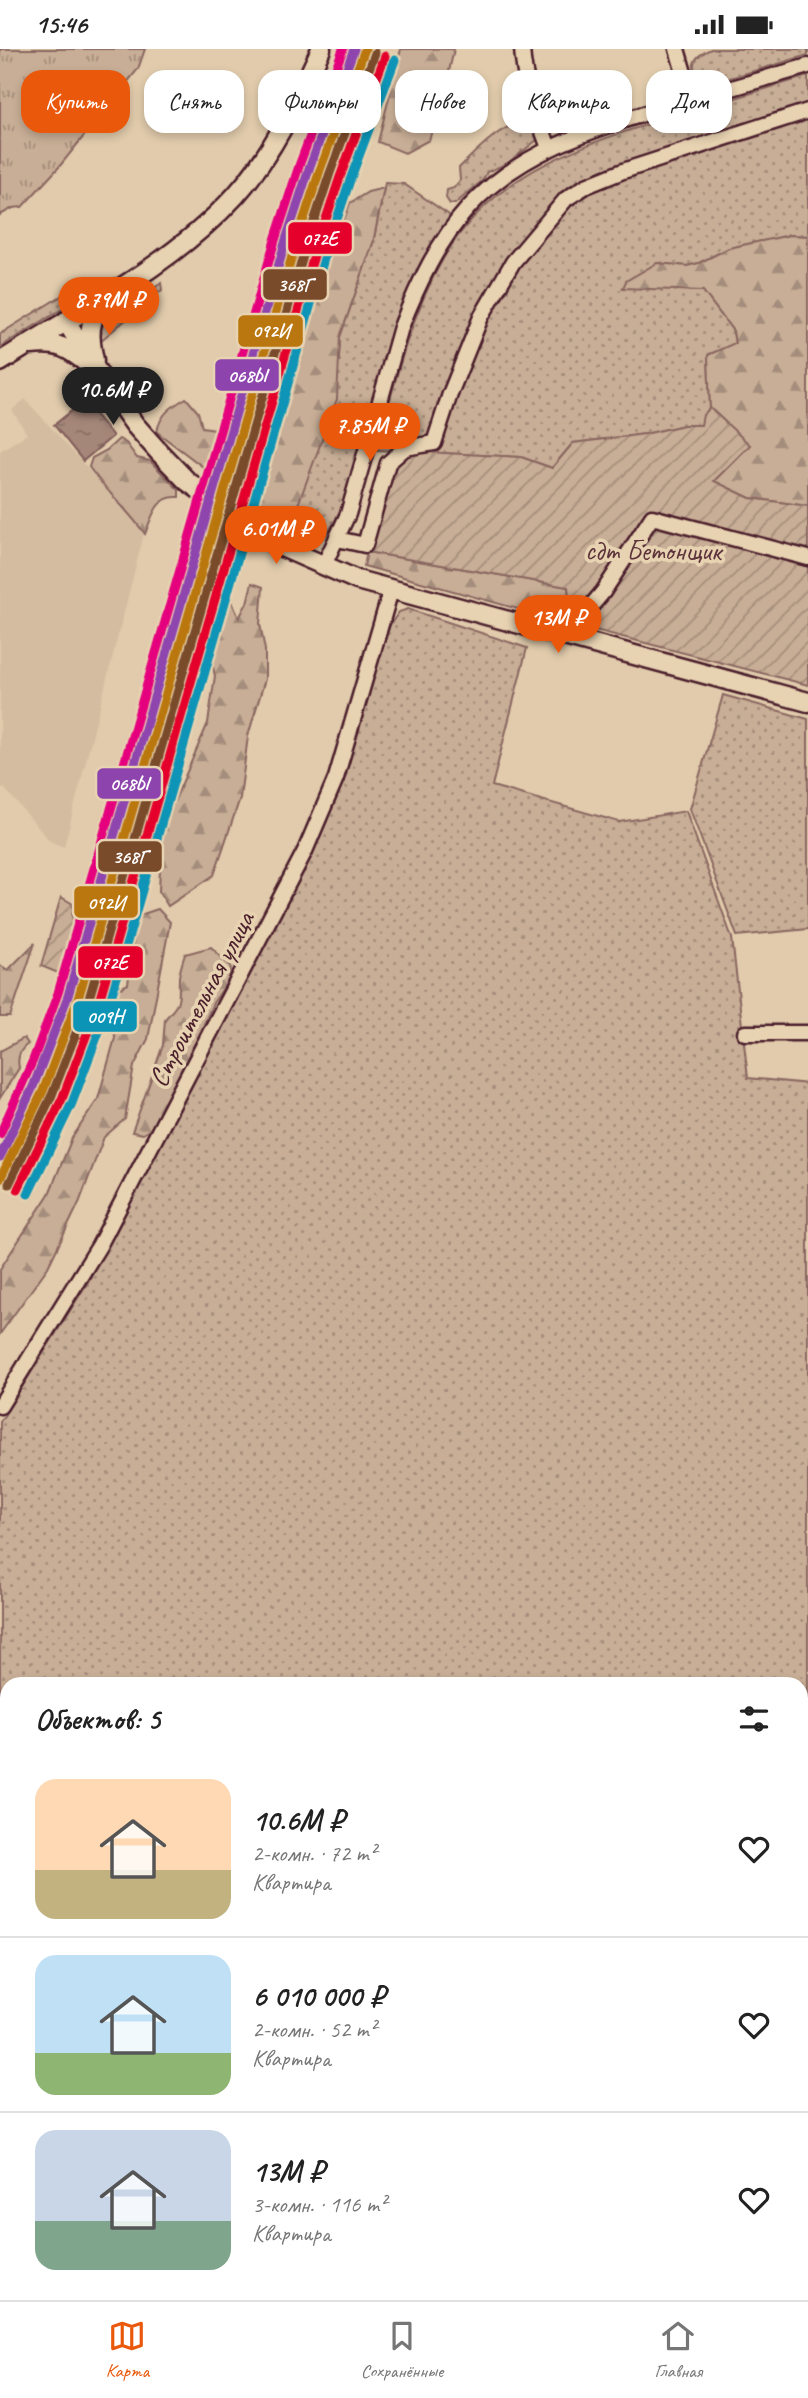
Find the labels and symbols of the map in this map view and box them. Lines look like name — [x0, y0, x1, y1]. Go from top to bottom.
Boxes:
line badge: 072Е — [287, 221, 353, 255]
text: 072Е — [302, 227, 340, 251]
line badge: 368Г — [262, 268, 328, 301]
text: 368Г — [278, 273, 317, 297]
pin: 8.79M ₽ — [44, 278, 174, 337]
line badge: 092И — [237, 314, 304, 348]
text: 092И — [252, 319, 294, 343]
line badge: 068Ы — [214, 358, 280, 392]
text: 068Ы — [228, 364, 270, 388]
pin: 10.6M ₽ — [48, 367, 178, 427]
pin: 7.85M ₽ — [305, 403, 435, 463]
pin: 6.01M ₽ — [211, 507, 341, 566]
park label: сдт Бетонщик — [585, 533, 724, 568]
pin: 13M ₽ — [509, 595, 607, 655]
line badge: 068Ы — [96, 767, 162, 800]
text: 068Ы — [110, 772, 152, 796]
line badge: 368Г — [97, 840, 163, 873]
text: 368Г — [113, 845, 152, 869]
line badge: 092И — [73, 885, 139, 919]
text: 092И — [87, 891, 129, 915]
street label: Строительная улица — [140, 904, 263, 1093]
line badge: 072Е — [77, 945, 144, 979]
text: 072Е — [92, 951, 130, 975]
line badge: 009Н — [72, 1000, 138, 1033]
text: 009Н — [87, 1005, 127, 1029]

